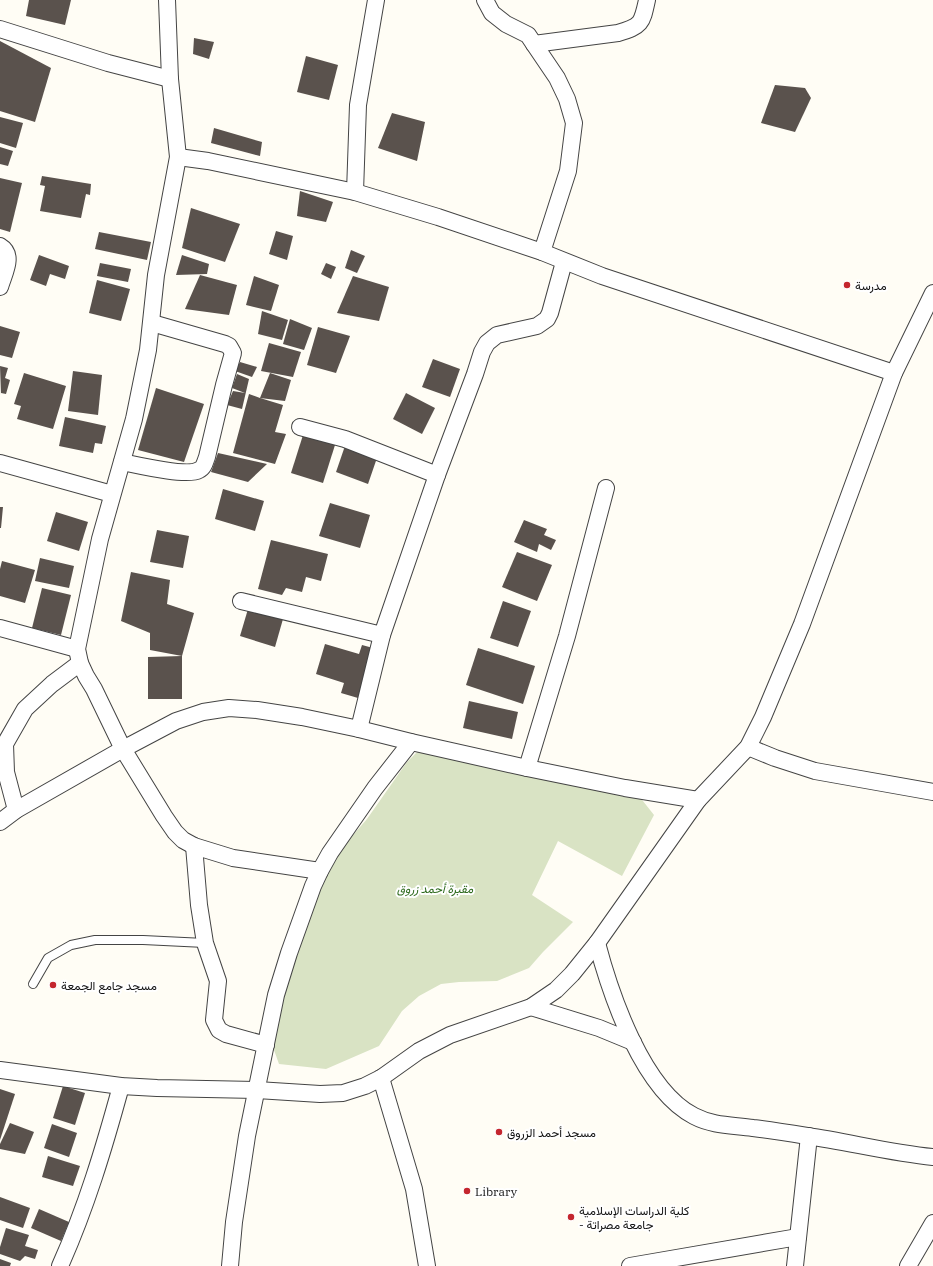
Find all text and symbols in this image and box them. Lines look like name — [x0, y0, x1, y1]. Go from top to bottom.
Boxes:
place label: مدرسة — [855, 278, 887, 294]
marker: مدرسة — [842, 280, 852, 290]
park label: مقبرة أحمد زروق — [397, 881, 474, 897]
place label: مسجد جامع الجمعة — [61, 978, 157, 995]
marker: مسجد جامع الجمعة — [48, 980, 58, 990]
place label: مسجد أحمد الزروق — [507, 1125, 596, 1141]
marker: مسجد أحمد الزروق — [494, 1127, 504, 1137]
place label: Library — [475, 1184, 518, 1199]
marker: Library — [462, 1186, 472, 1196]
place label: كلية الدراسات الإسلامية - جامعة مصراتة — [579, 1203, 689, 1233]
marker: كلية الدراسات الإسلامية - جامعة مصراتة — [566, 1212, 576, 1222]

